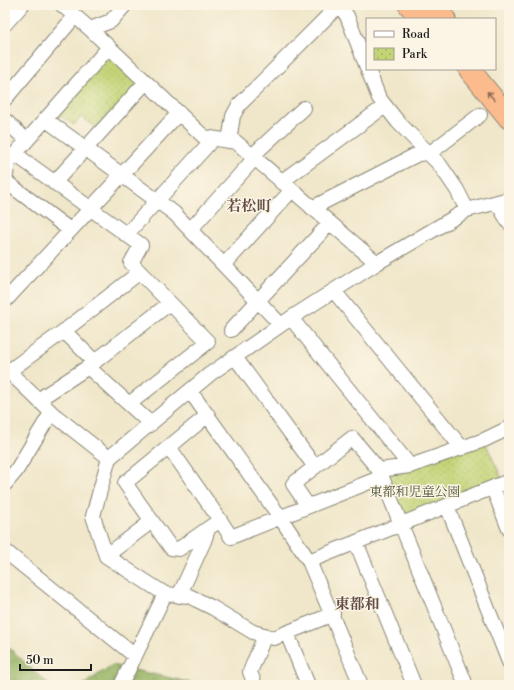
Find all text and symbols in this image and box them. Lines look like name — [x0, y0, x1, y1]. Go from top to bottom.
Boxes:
legend — [366, 18, 496, 70]
text: Road — [402, 27, 430, 42]
text: Park — [402, 47, 428, 62]
one-way arrow — [487, 91, 496, 102]
district label: 若松町 — [226, 197, 272, 216]
park label: 東都和児童公園 — [369, 484, 461, 500]
district label: 東都和 — [334, 595, 380, 614]
scale bar — [20, 646, 91, 672]
text: 50 m — [26, 653, 54, 668]

